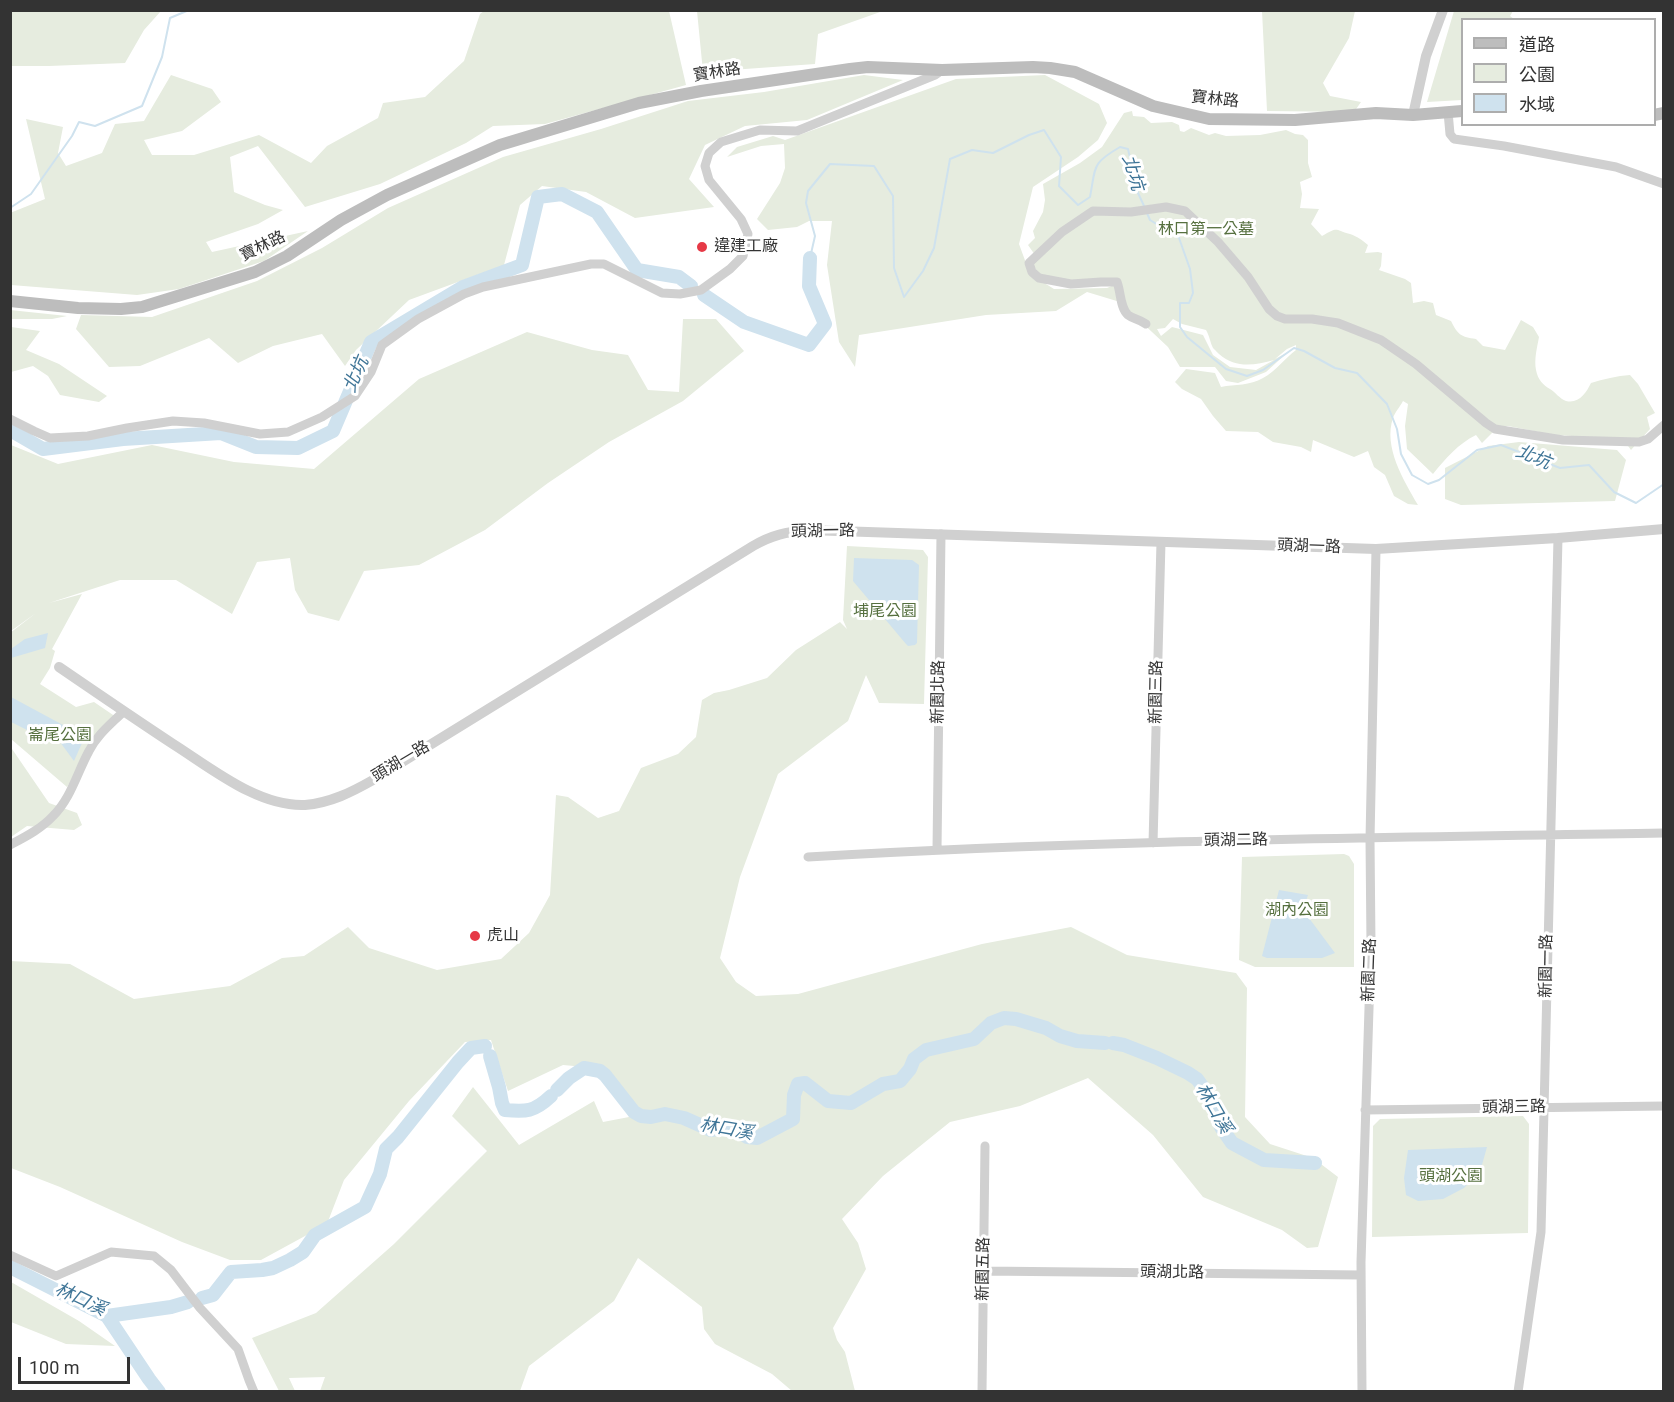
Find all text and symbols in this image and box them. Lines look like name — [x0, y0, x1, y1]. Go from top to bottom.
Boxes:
legend — [1461, 18, 1656, 126]
text: 道路 — [1519, 34, 1555, 55]
street label: 寶林路 — [692, 60, 742, 86]
text: 公園 — [1519, 64, 1555, 85]
street label: 寶林路 — [1190, 88, 1240, 112]
text: 水域 — [1519, 94, 1555, 115]
water label: 北坑 — [1116, 153, 1148, 193]
park label: 林口第一公墓 — [1158, 220, 1254, 240]
street label: 寶林路 — [237, 228, 289, 266]
place label: 違建工廠 — [714, 237, 778, 257]
marker: 違建工廠 — [695, 240, 709, 254]
water label: 北坑 — [340, 354, 374, 396]
water label: 北坑 — [1512, 441, 1554, 475]
street label: 頭湖一路 — [791, 522, 855, 542]
street label: 頭湖一路 — [1277, 536, 1341, 558]
park label: 埔尾公園 — [853, 602, 917, 622]
street label: 新園北路 — [929, 660, 949, 724]
street label: 新園三路 — [1147, 660, 1167, 724]
park label: 崙尾公園 — [28, 726, 92, 746]
street label: 頭湖一路 — [369, 737, 433, 787]
street label: 頭湖二路 — [1204, 831, 1268, 851]
park label: 湖內公園 — [1265, 901, 1329, 921]
place label: 虎山 — [487, 926, 519, 946]
marker: 虎山 — [468, 929, 482, 943]
street label: 新園一路 — [1537, 934, 1557, 998]
street label: 新園二路 — [1359, 938, 1381, 1002]
water label: 林口溪 — [1190, 1080, 1236, 1138]
street label: 頭湖三路 — [1482, 1098, 1546, 1118]
water label: 林口溪 — [698, 1115, 754, 1145]
park label: 頭湖公園 — [1419, 1167, 1483, 1187]
street label: 新園五路 — [974, 1237, 994, 1301]
street label: 頭湖北路 — [1140, 1263, 1204, 1283]
water label: 林口溪 — [51, 1279, 109, 1321]
scale bar — [21, 1345, 134, 1383]
text: 100 m — [29, 1357, 80, 1378]

